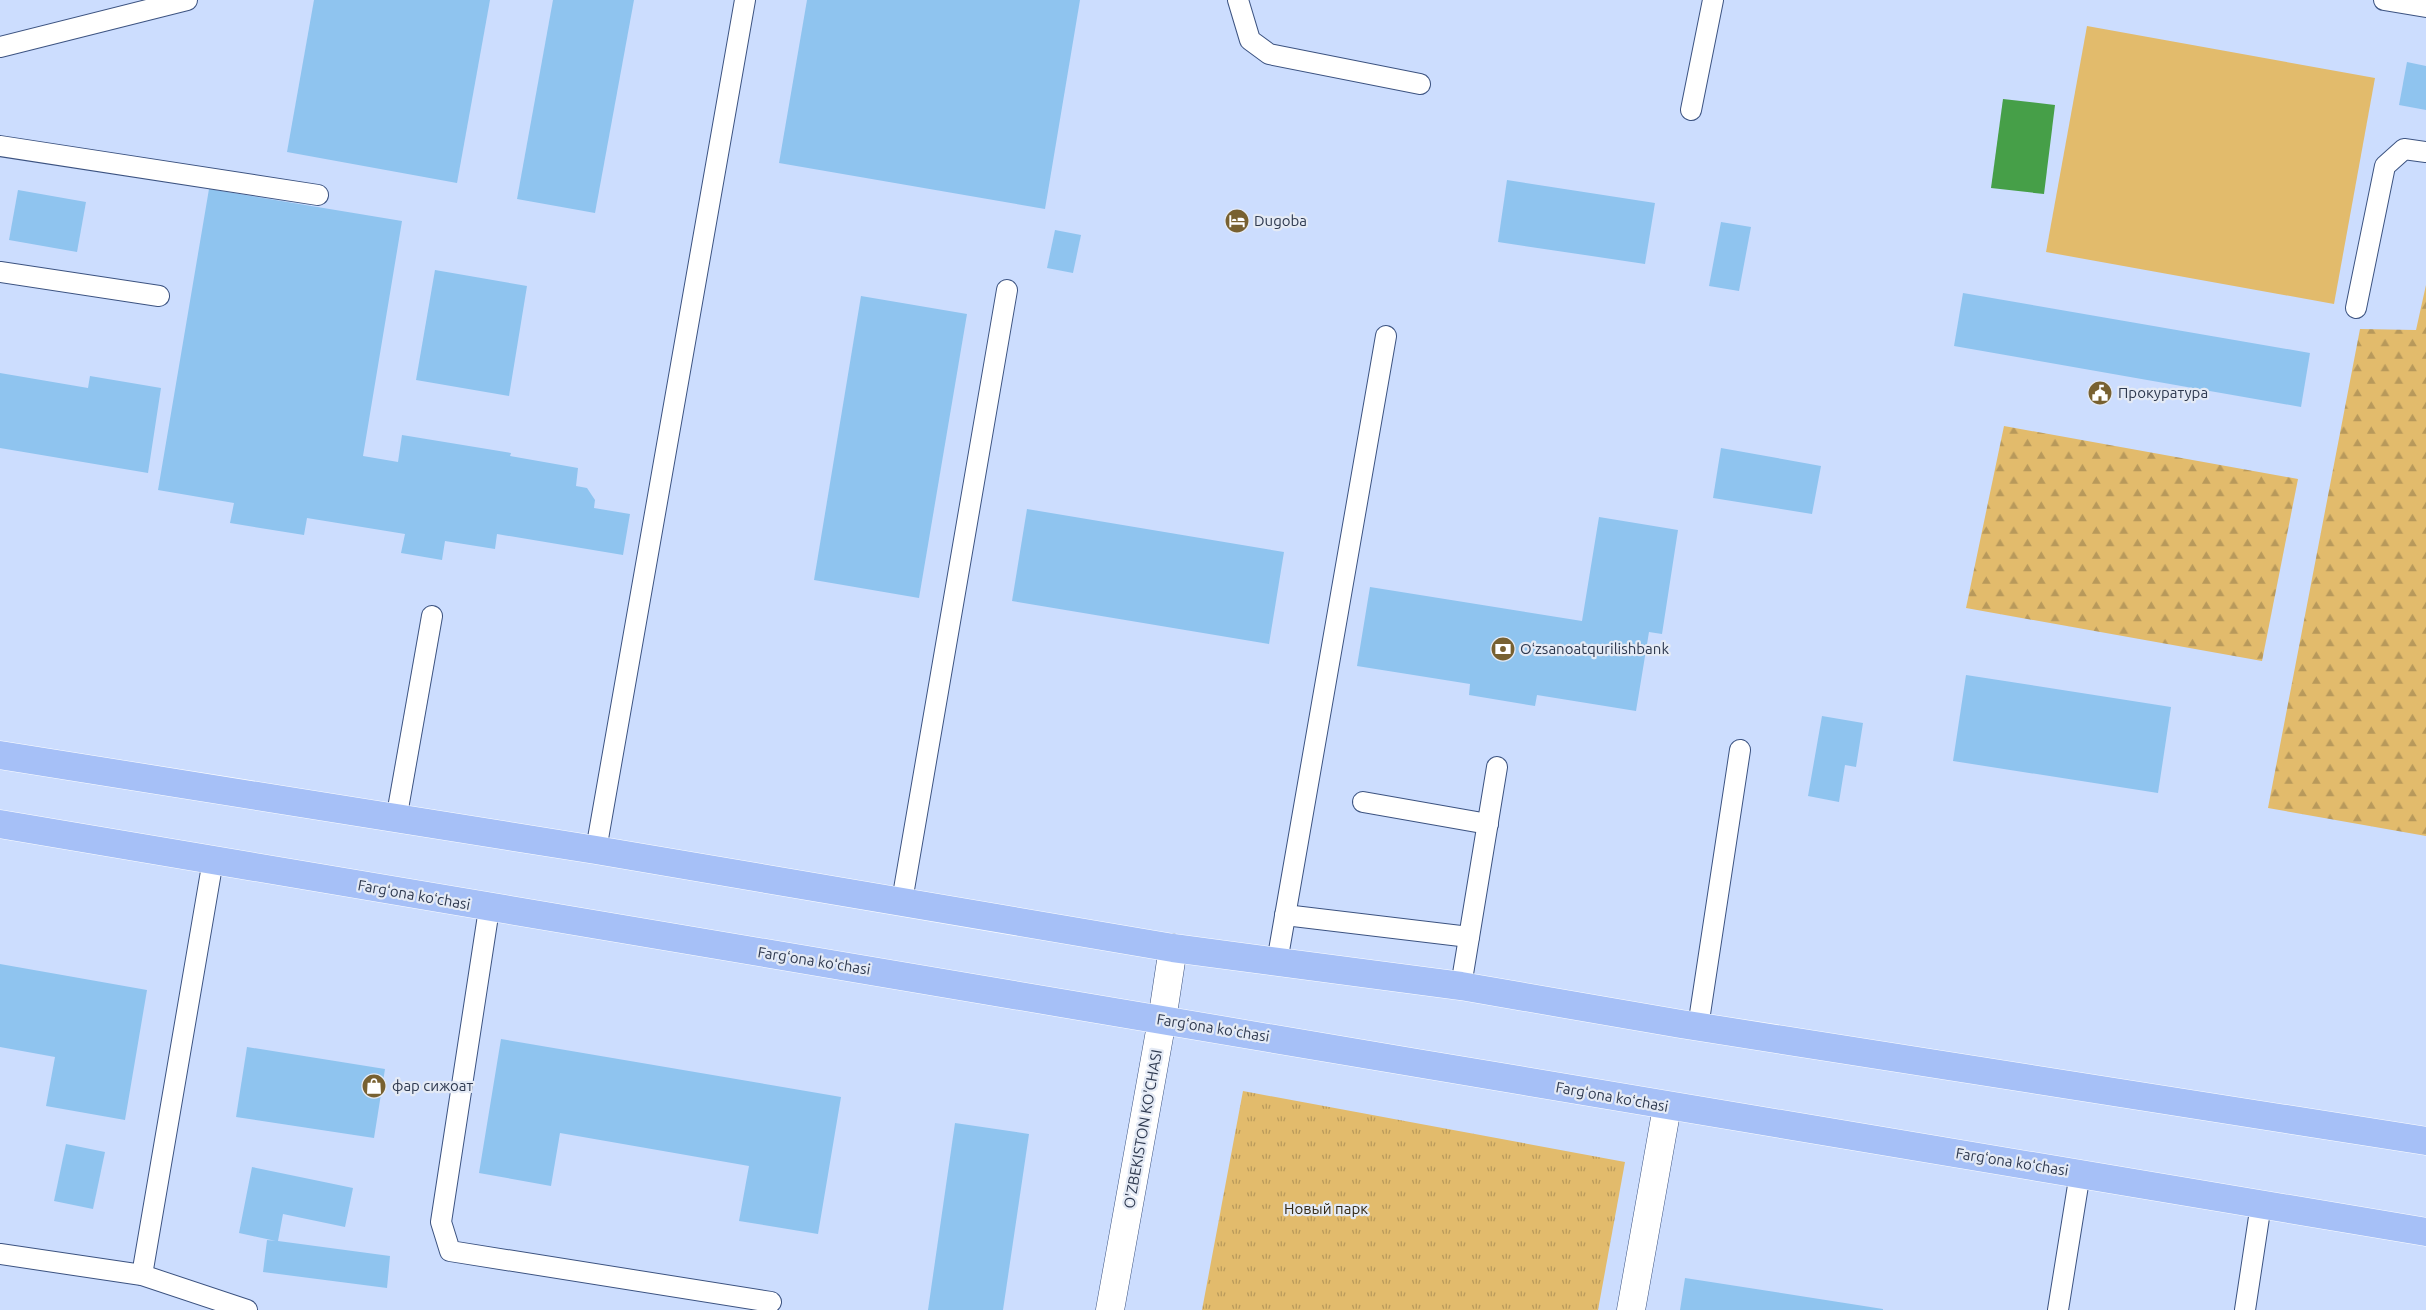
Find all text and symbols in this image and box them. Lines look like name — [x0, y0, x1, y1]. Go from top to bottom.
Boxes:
hotel icon: Dugoba — [1224, 208, 1250, 234]
place label: Dugoba — [1254, 212, 1307, 229]
public building icon: Прокуратура — [2087, 380, 2113, 406]
place label: Прокуратура — [2118, 384, 2208, 401]
bank icon: Oʻzsanoatqurilishbank — [1490, 636, 1516, 662]
place label: Oʻzsanoatqurilishbank — [1520, 640, 1669, 657]
street label: Fargʻona koʻchasi — [357, 876, 472, 913]
street label: Fargʻona koʻchasi — [756, 943, 872, 978]
street label: Fargʻona koʻchasi — [1155, 1010, 1271, 1045]
street label: O'ZBEKISTON KO'CHASI — [1120, 1048, 1165, 1210]
shop icon: фар сижоат — [361, 1073, 387, 1099]
place label: фар сижоат — [392, 1077, 473, 1094]
street label: Fargʻona koʻchasi — [1555, 1078, 1670, 1115]
street label: Fargʻona koʻchasi — [1954, 1144, 2070, 1179]
park label: Новый парк — [1284, 1200, 1368, 1217]

